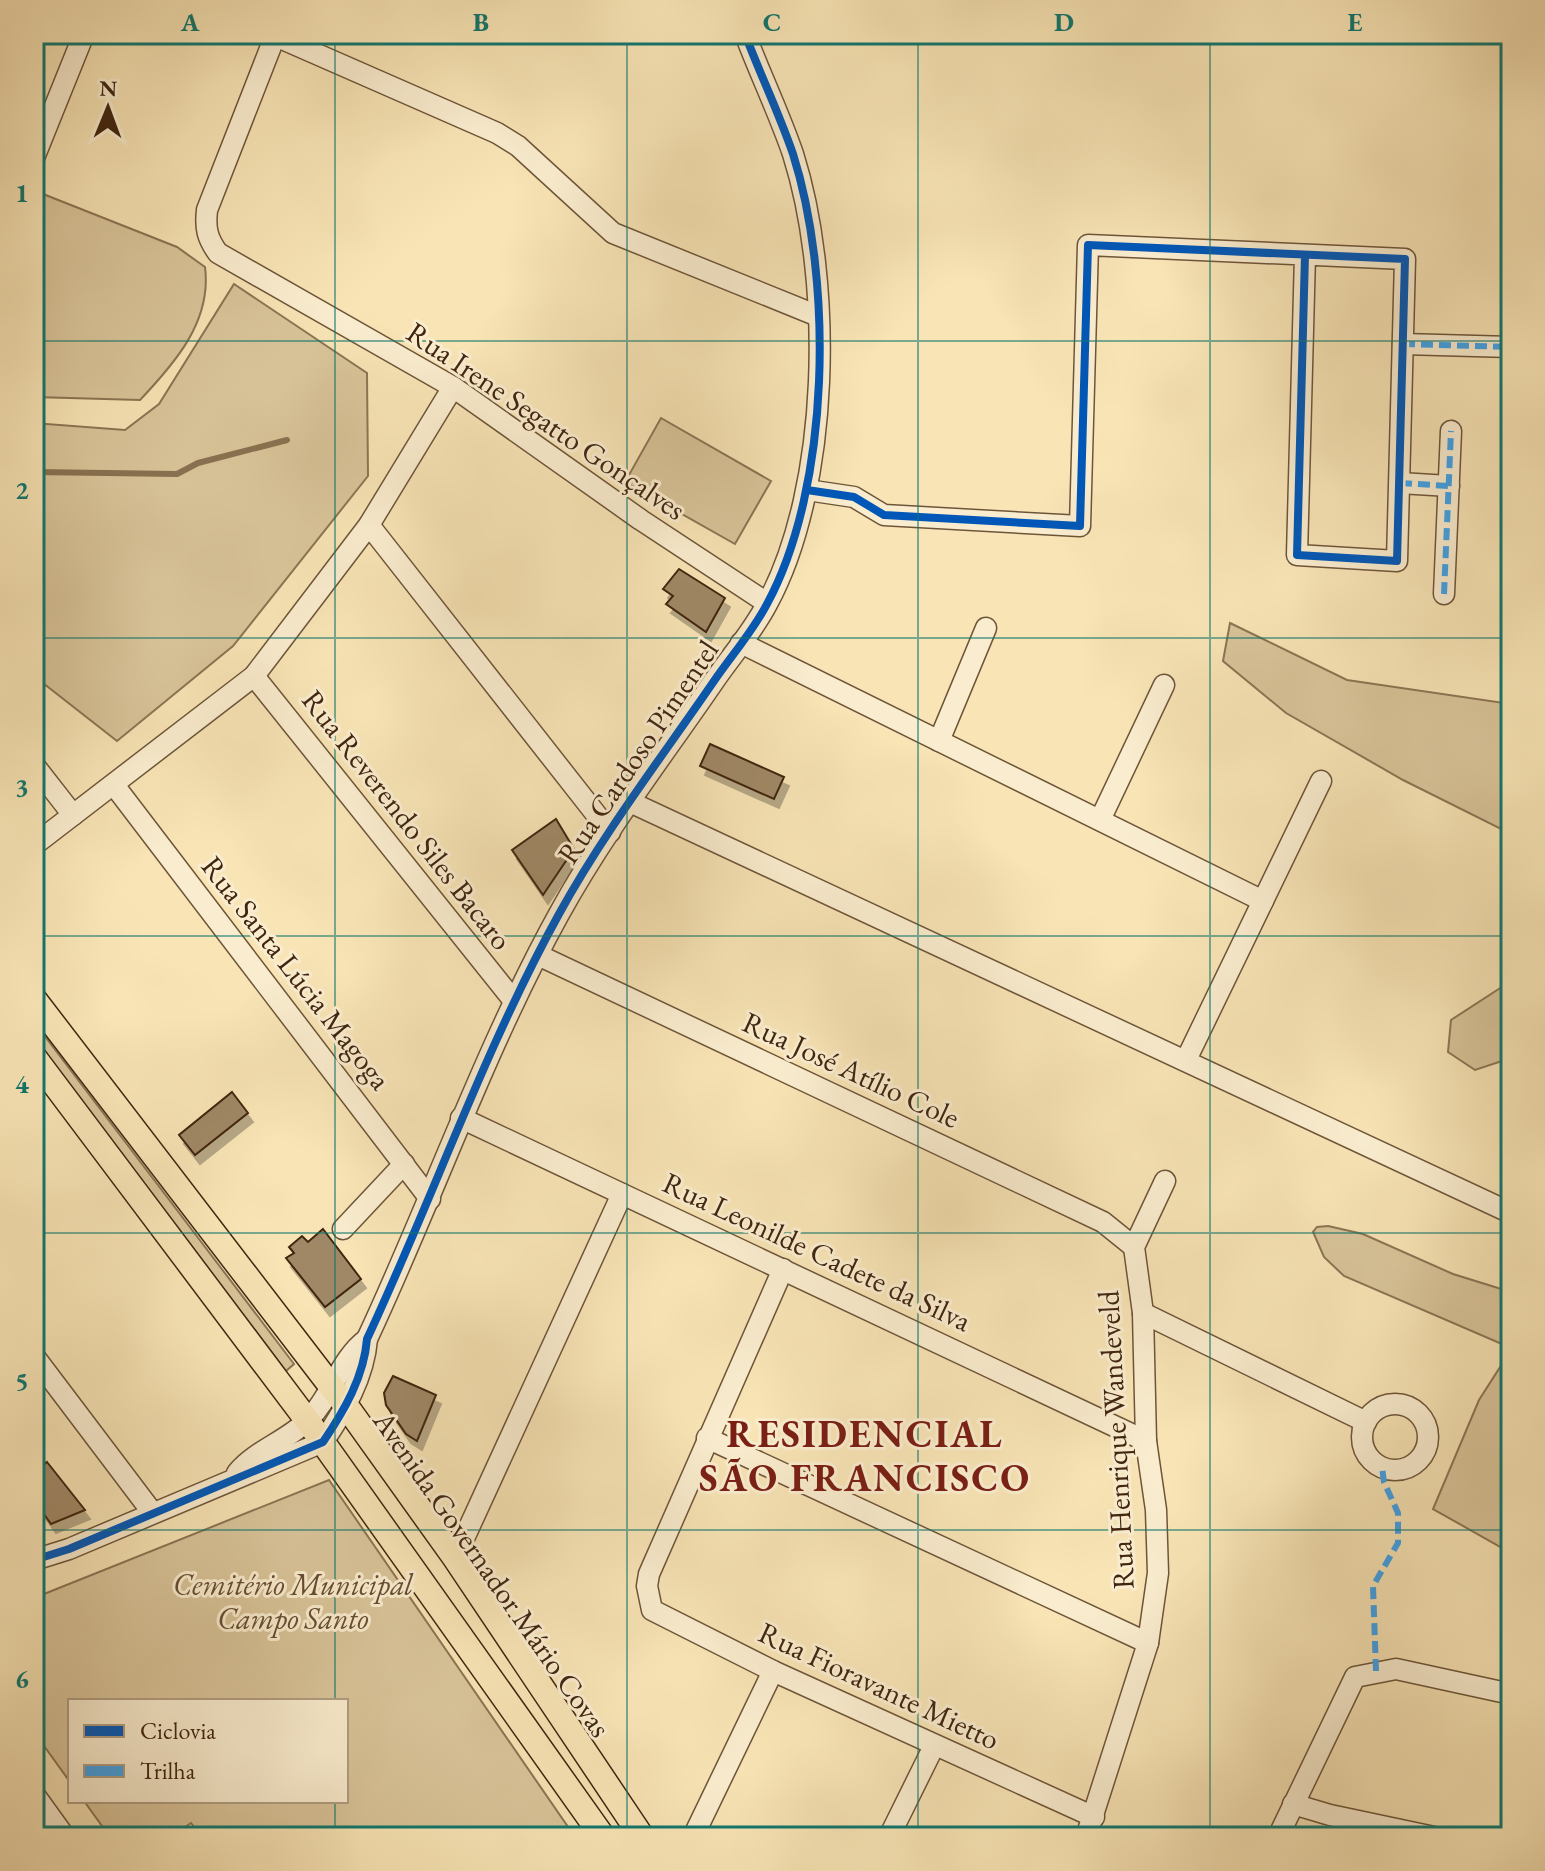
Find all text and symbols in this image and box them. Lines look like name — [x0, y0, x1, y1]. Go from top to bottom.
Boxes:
text: A — [180, 5, 200, 39]
text: B — [473, 5, 489, 39]
text: C — [763, 5, 781, 39]
text: D — [1054, 5, 1074, 39]
text: E — [1348, 5, 1363, 39]
north arrow — [68, 68, 148, 148]
text: N — [99, 74, 118, 103]
text: 1 — [15, 176, 29, 210]
street label: Rua Irene Segatto Gonçalves — [399, 313, 693, 529]
text: 2 — [15, 473, 29, 507]
street label: Rua Cardoso Pimentel — [548, 632, 727, 871]
street label: Rua Reverendo Siles Bacaro — [294, 682, 521, 958]
text: 3 — [15, 770, 29, 804]
street label: Rua Santa Lúcia Magoga — [193, 848, 400, 1098]
street label: Rua José Atílio Cole — [736, 1002, 966, 1137]
text: 4 — [15, 1067, 29, 1101]
street label: Rua Leonilde Cadete da Silva — [657, 1163, 978, 1340]
street label: Rua Henrique Wandeveld — [1088, 1289, 1143, 1590]
text: 5 — [15, 1364, 29, 1398]
street label: Avenida Governador Mário Covas — [364, 1402, 620, 1745]
district label: RESIDENCIAL SÃO FRANCISCO — [699, 1409, 1031, 1502]
park label: Cemitério Municipal Campo Santo — [173, 1565, 414, 1638]
street label: Rua Fioravante Mietto — [752, 1613, 1006, 1758]
text: 6 — [15, 1662, 29, 1696]
legend — [68, 1699, 348, 1803]
text: Ciclovia — [140, 1715, 216, 1746]
text: Trilha — [140, 1755, 196, 1786]

